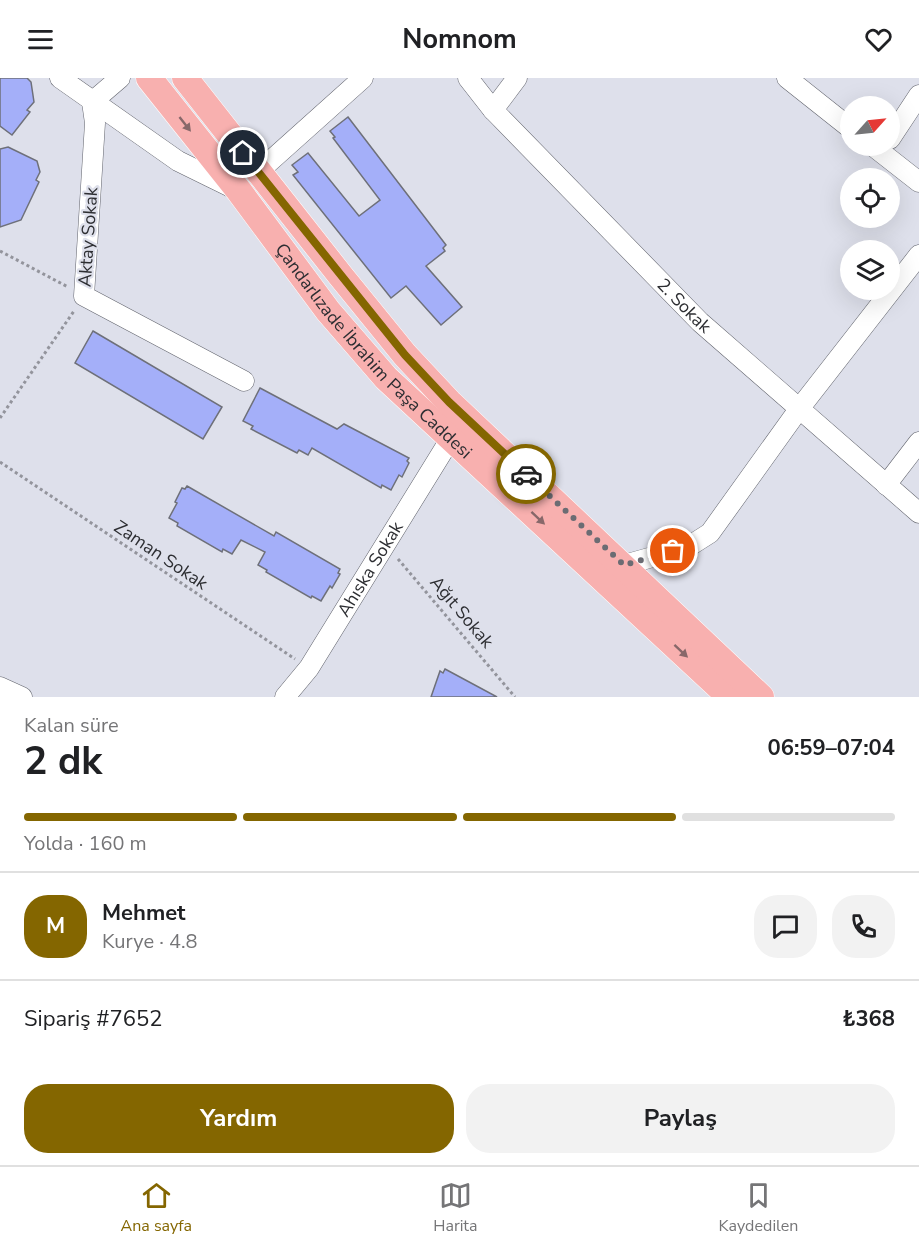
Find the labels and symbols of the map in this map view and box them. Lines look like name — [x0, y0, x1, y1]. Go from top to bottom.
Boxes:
north arrow — [840, 96, 900, 156]
one-way arrow — [179, 116, 192, 132]
pin — [217, 127, 268, 178]
street label: Aktay Sokak — [73, 185, 104, 288]
street label: Çandarlızade İbrahim Paşa Caddesi — [270, 238, 477, 464]
street label: 2. Sokak — [652, 273, 717, 339]
courier — [496, 444, 556, 504]
one-way arrow — [531, 511, 545, 525]
street label: Zaman Sokak — [109, 515, 213, 596]
street label: Ahıska Sokak — [332, 516, 409, 621]
pin — [647, 525, 698, 576]
street label: Ağıt Sokak — [425, 571, 500, 654]
one-way arrow — [673, 644, 688, 657]

